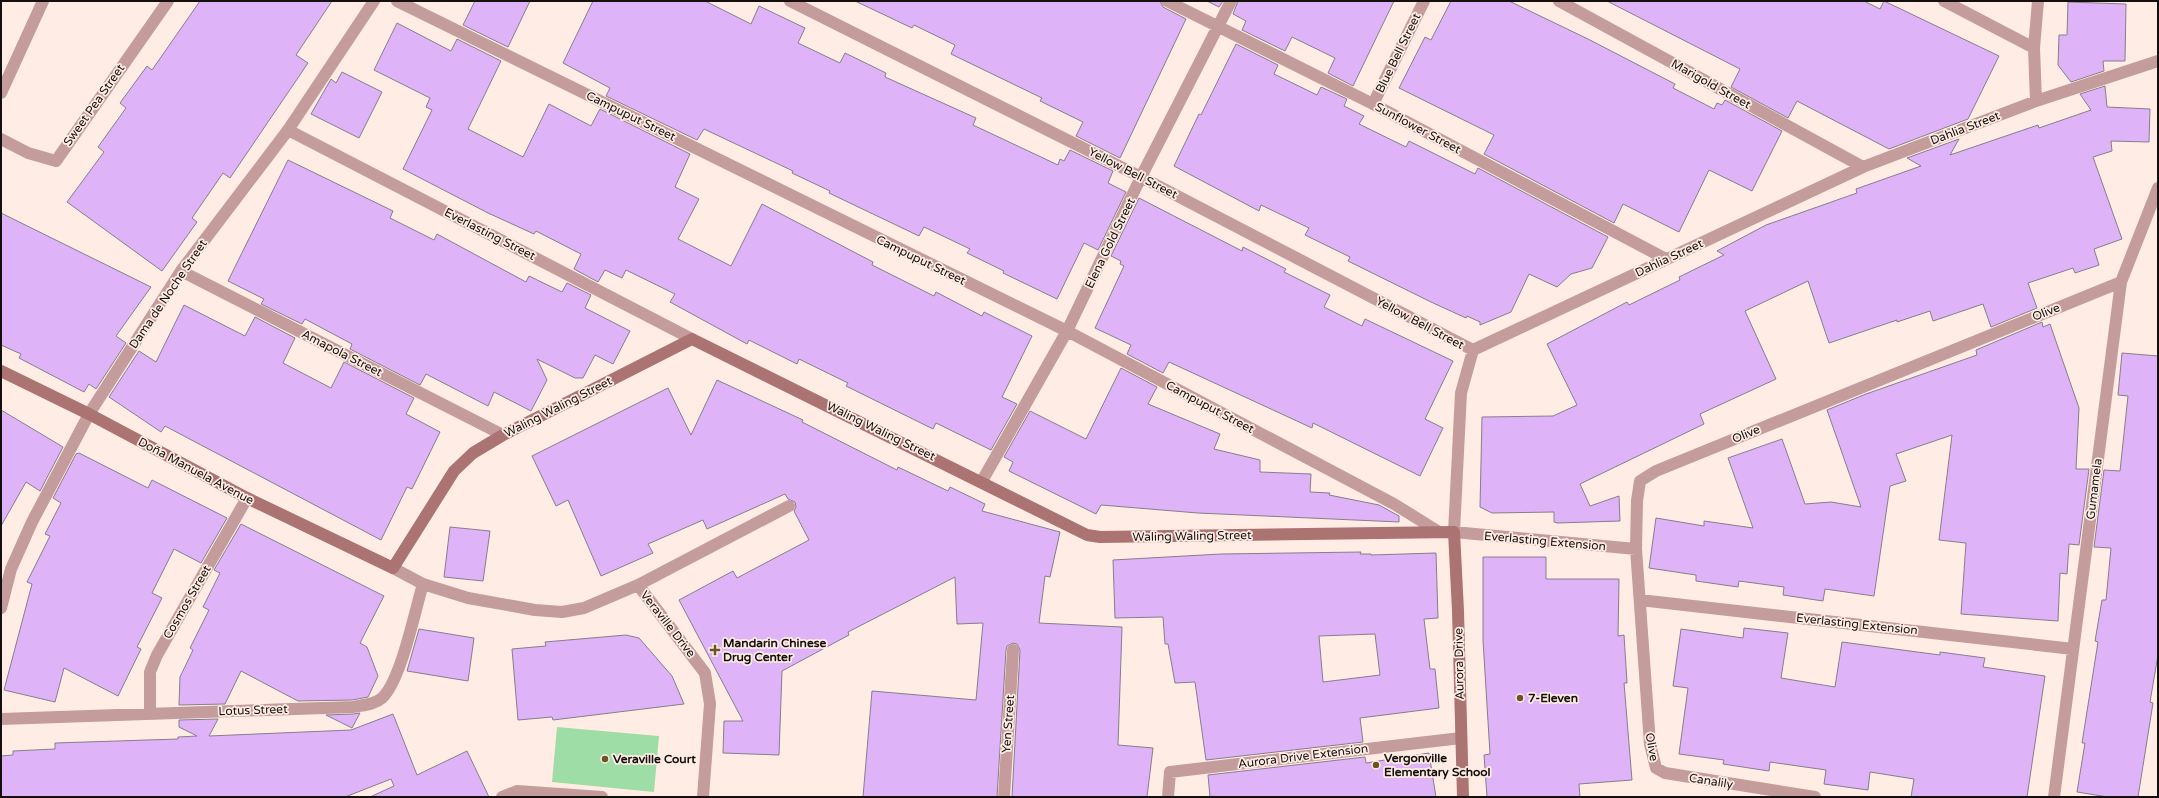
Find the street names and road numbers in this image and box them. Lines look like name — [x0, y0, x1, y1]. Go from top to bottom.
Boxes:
street label: Blue Bell Street — [1373, 11, 1424, 95]
street label: Marigold Street — [1669, 56, 1754, 112]
street label: Sweet Pea Street — [61, 61, 128, 149]
street label: Campuput Street — [584, 88, 678, 144]
street label: Sunflower Street — [1373, 100, 1464, 157]
street label: Dahlia Street — [1928, 108, 2002, 148]
street label: Yellow Bell Street — [1086, 145, 1180, 202]
street label: Elena Gold Street — [1082, 195, 1138, 291]
street label: Everlasting Street — [442, 205, 538, 263]
street label: Campuput Street — [874, 232, 968, 288]
street label: Dama de Noche Street — [126, 236, 210, 351]
street label: Dahlia Street — [1633, 236, 1705, 280]
street label: Yellow Bell Street — [1374, 294, 1467, 352]
street label: Olive — [2030, 300, 2062, 324]
street label: Amapola Street — [299, 327, 385, 380]
street label: Waling Waling Street — [502, 374, 615, 440]
street label: Campuput Street — [1164, 378, 1257, 436]
street label: Waling Waling Street — [824, 399, 938, 464]
street label: Olive — [1730, 422, 1762, 446]
street label: Doña Manuela Avenue — [136, 435, 256, 507]
street label: Gumamela — [2083, 458, 2105, 520]
street label: Waling Waling Street — [1132, 528, 1252, 544]
street label: Everlasting Extension — [1483, 529, 1607, 553]
street label: Cosmos Street — [160, 562, 214, 641]
street label: Veraville Drive — [638, 588, 698, 660]
street label: Everlasting Extension — [1795, 611, 1919, 637]
street label: Aurora Drive — [1451, 628, 1467, 700]
street label: Yen Street — [999, 694, 1017, 754]
street label: Lotus Street — [218, 702, 288, 718]
street label: Olive — [1643, 732, 1661, 763]
street label: Aurora Drive Extension — [1237, 741, 1369, 771]
street label: Canalily — [1688, 771, 1735, 791]

